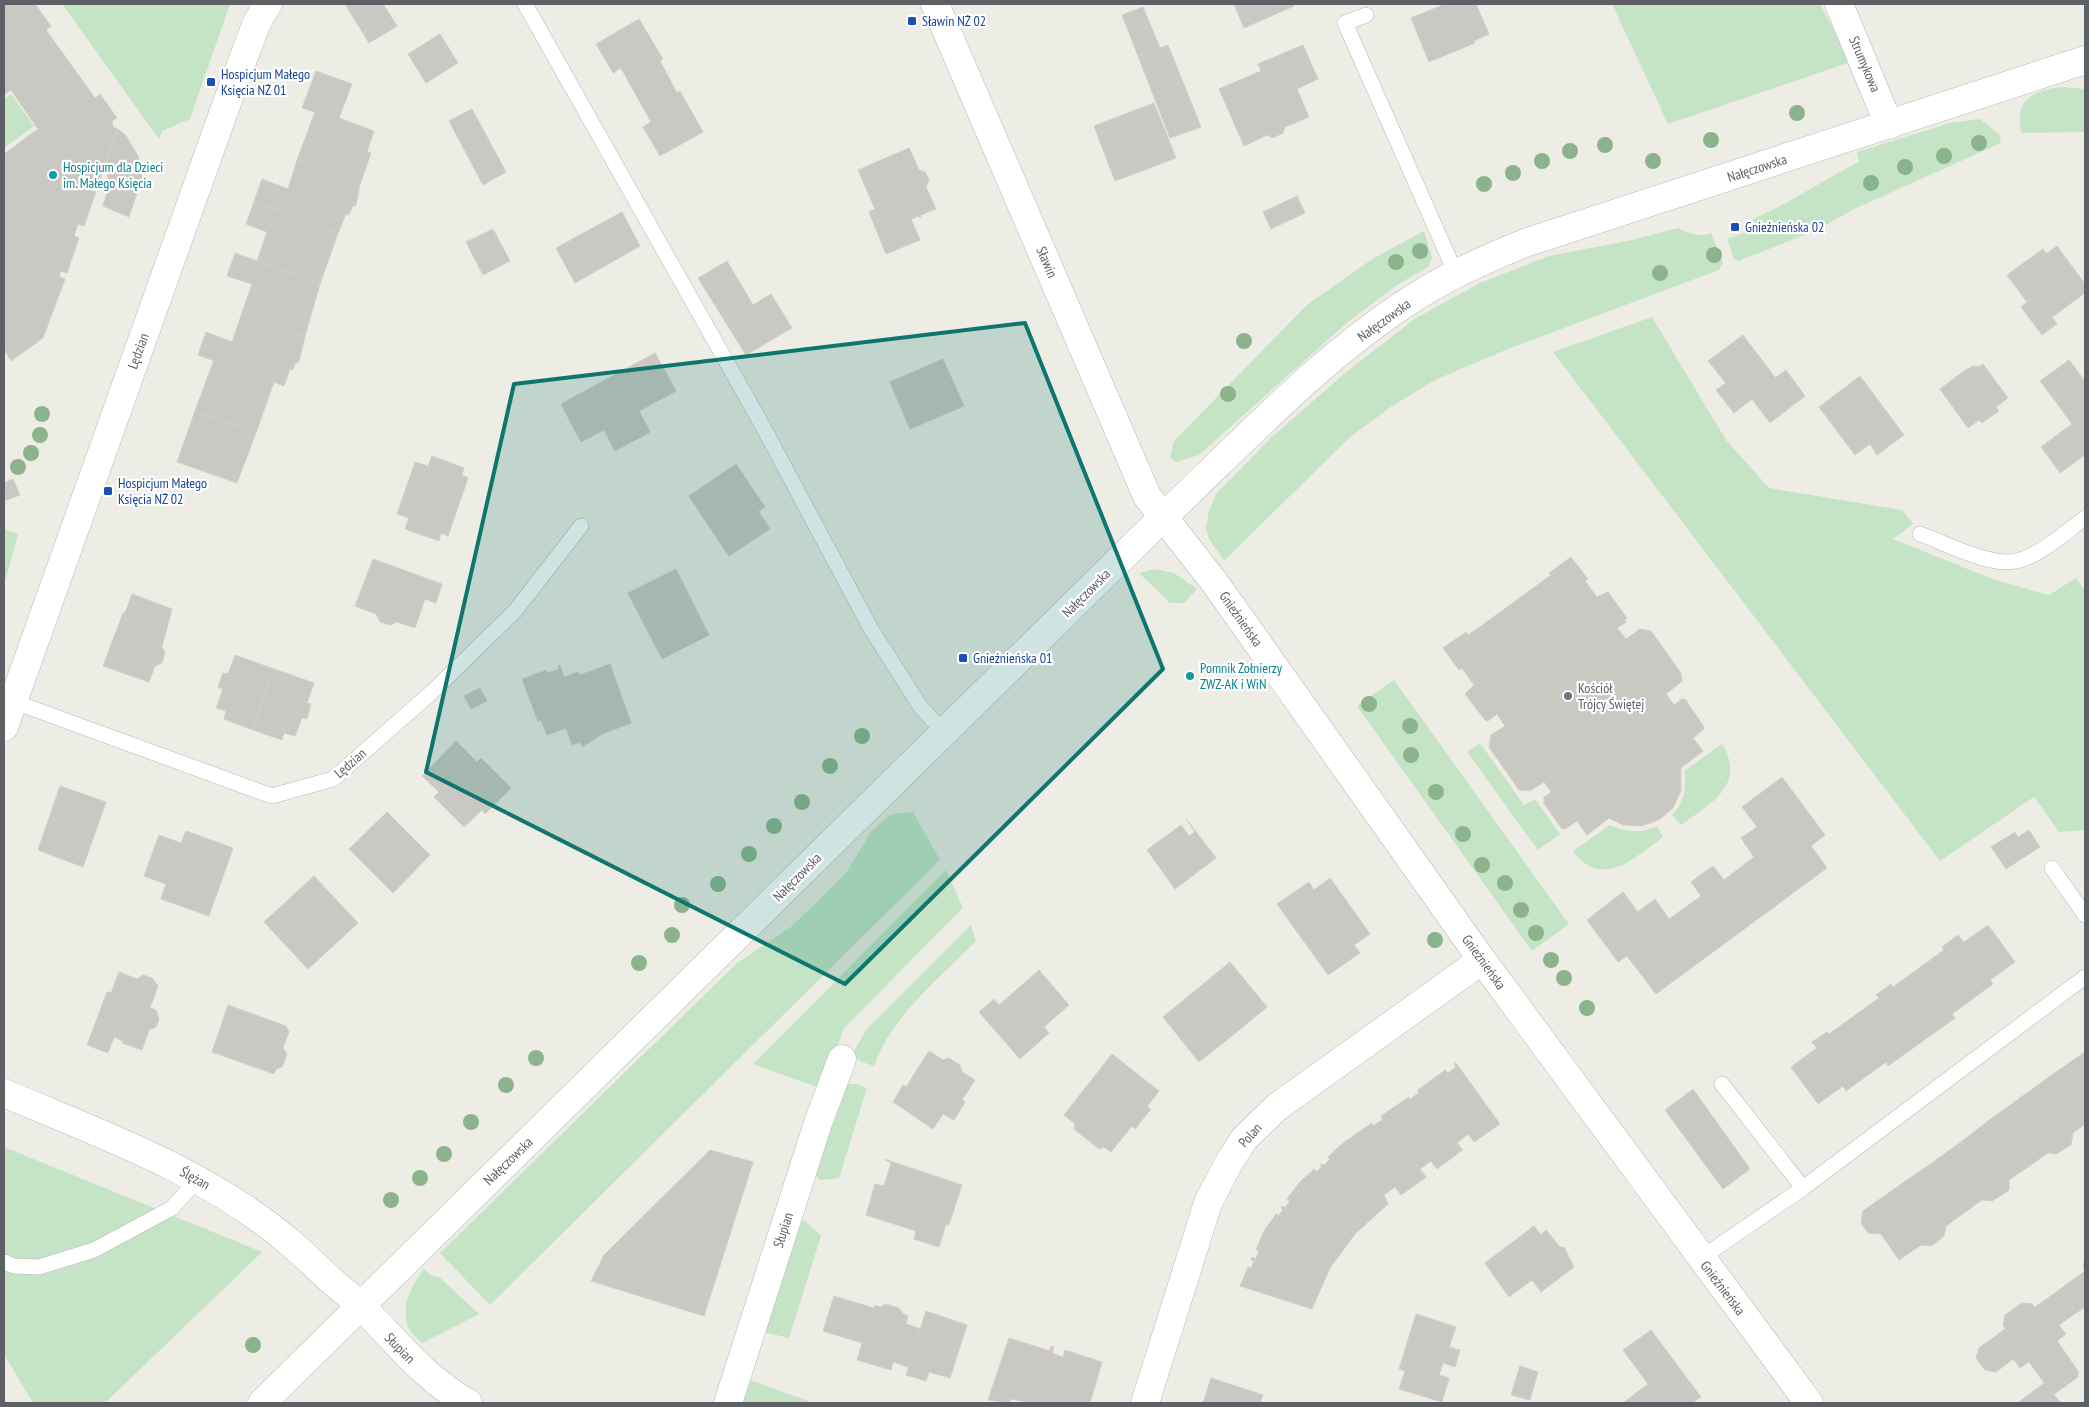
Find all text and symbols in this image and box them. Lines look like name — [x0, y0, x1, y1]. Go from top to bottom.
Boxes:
place label: Sławin NŻ 02 — [922, 12, 986, 30]
marker: Sławin NŻ 02 — [906, 15, 918, 27]
street label: Strumykowa — [1845, 33, 1885, 95]
place label: Hospicjum Małego Księcia NŻ 01 — [221, 65, 310, 99]
marker: Hospicjum Małego Księcia NŻ 01 — [205, 76, 217, 88]
street label: Nałęczowska — [1725, 150, 1789, 186]
place label: Hospicjum dla Dzieci im. Małego Księcia — [63, 158, 163, 192]
marker: Hospicjum dla Dzieci im. Małego Księcia — [47, 169, 59, 181]
place label: Gnieźnieńska 02 — [1745, 218, 1824, 236]
marker: Gnieźnieńska 02 — [1729, 221, 1741, 233]
street label: Sławin — [1032, 244, 1062, 280]
street label: Nałęczowska — [1354, 295, 1414, 345]
street label: Lędzian — [123, 331, 153, 371]
place label: Hospicjum Małego Księcia NŻ 02 — [118, 474, 207, 508]
marker: Hospicjum Małego Księcia NŻ 02 — [102, 485, 114, 497]
street label: Nałęczowska — [1058, 565, 1114, 621]
street label: Gnieźnieńska — [1215, 588, 1267, 650]
place label: Gnieźnieńska 01 — [973, 649, 1052, 667]
marker: Gnieźnieńska 01 — [957, 652, 969, 664]
place label: Pomnik Żołnierzy ZWZ-AK i WiN — [1200, 659, 1283, 693]
marker: Pomnik Żołnierzy ZWZ-AK i WiN — [1184, 670, 1196, 682]
place label: Kościół Trójcy Świętej — [1578, 679, 1644, 713]
marker: Kościół Trójcy Świętej — [1562, 690, 1574, 702]
street label: Lędzian — [330, 744, 370, 782]
street label: Nałęczowska — [769, 849, 825, 905]
street label: Gnieźnieńska — [1458, 931, 1510, 993]
street label: Polan — [1234, 1119, 1266, 1151]
street label: Nałęczowska — [480, 1133, 536, 1189]
street label: Ślężan — [177, 1162, 213, 1194]
street label: Słupian — [769, 1210, 797, 1250]
street label: Gnieźnieńska — [1697, 1257, 1749, 1319]
street label: Słupian — [381, 1329, 419, 1367]

